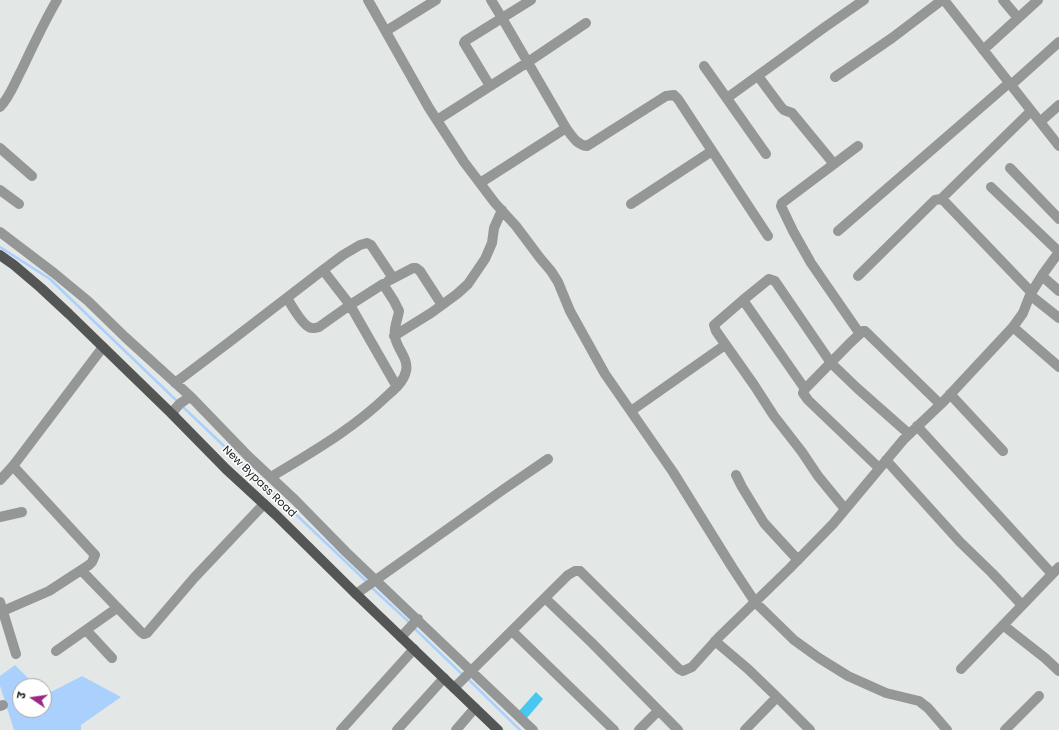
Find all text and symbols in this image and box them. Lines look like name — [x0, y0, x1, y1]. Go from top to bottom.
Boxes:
street label: New Bypass Road — [219, 443, 299, 521]
north arrow — [12, 678, 52, 718]
text: उ — [13, 691, 30, 700]

